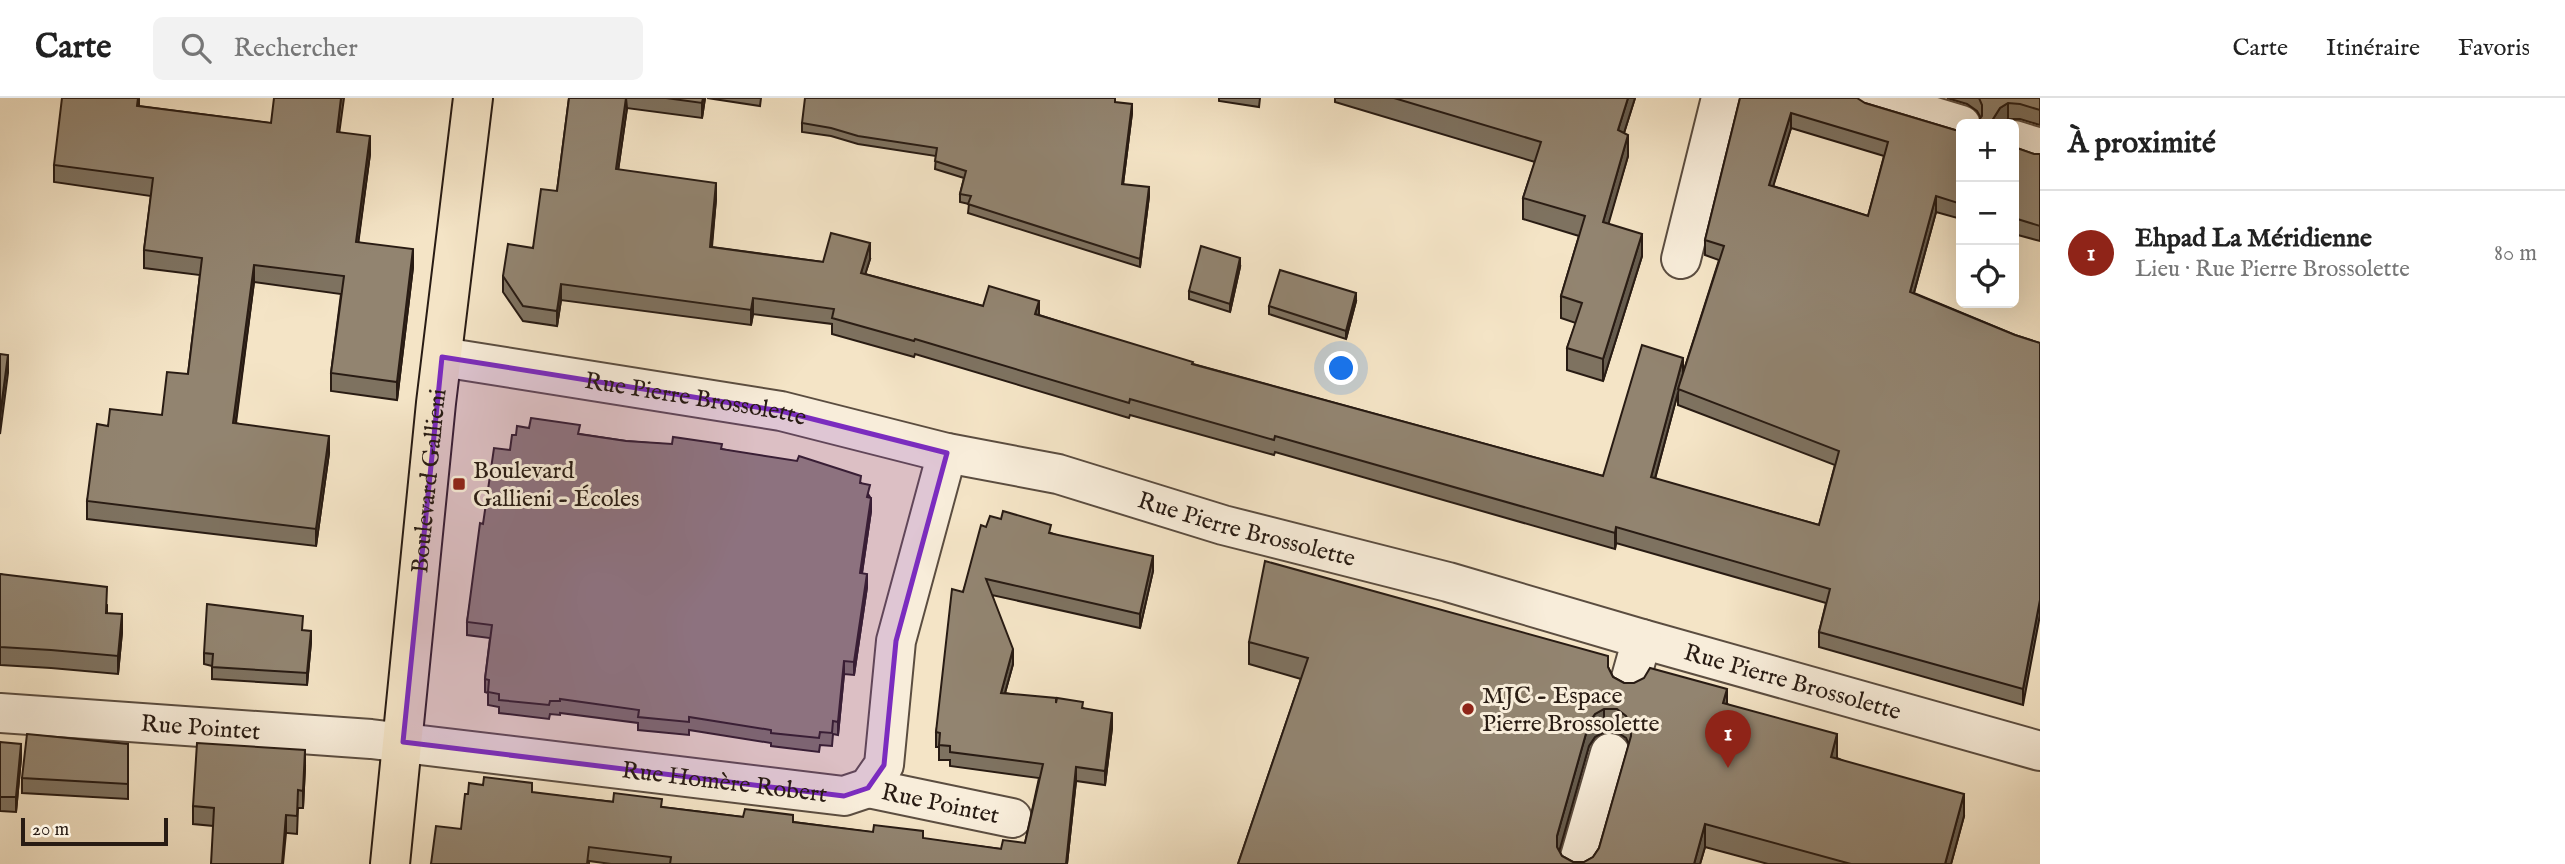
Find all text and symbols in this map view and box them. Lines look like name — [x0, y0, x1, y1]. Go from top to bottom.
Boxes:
search box — [153, 17, 643, 80]
text: Carte — [35, 27, 111, 69]
icon: search — [177, 29, 215, 67]
text: Rechercher — [233, 32, 358, 65]
text: Carte — [2232, 33, 2288, 64]
text: Itinéraire — [2326, 33, 2420, 64]
text: Favoris — [2458, 33, 2530, 64]
map controls — [1956, 119, 2019, 308]
button: + — [1956, 119, 2019, 182]
text: À proximité — [2068, 125, 2216, 163]
button: − — [1956, 182, 2019, 245]
text: Ehpad La Méridienne — [2135, 222, 2372, 255]
text: 1 — [2087, 239, 2095, 268]
text: 80 m — [2494, 239, 2537, 268]
button: locate — [1956, 245, 2019, 308]
text: Lieu · Rue Pierre Brossolette — [2135, 255, 2410, 284]
your location — [1324, 351, 1358, 385]
street label: Rue Pierre Brossolette — [582, 366, 810, 434]
street label: Boulevard Gallieni — [405, 387, 455, 575]
place label: Boulevard Gallieni - Écoles — [473, 456, 639, 515]
marker: Boulevard Gallieni - Écoles — [451, 476, 467, 492]
street label: Rue Pierre Brossolette — [1134, 486, 1358, 575]
street label: Rue Pierre Brossolette — [1680, 638, 1904, 728]
place label: MJC - Espace Pierre Brossolette — [1482, 681, 1659, 740]
marker: MJC - Espace Pierre Brossolette — [1460, 701, 1476, 717]
street label: Rue Pointet — [140, 709, 261, 748]
pin: 1 — [1705, 710, 1751, 768]
street label: Rue Homère Robert — [620, 755, 829, 811]
street label: Rue Pointet — [878, 777, 1002, 832]
scale bar — [21, 815, 168, 847]
text: 20 m — [32, 818, 69, 842]

